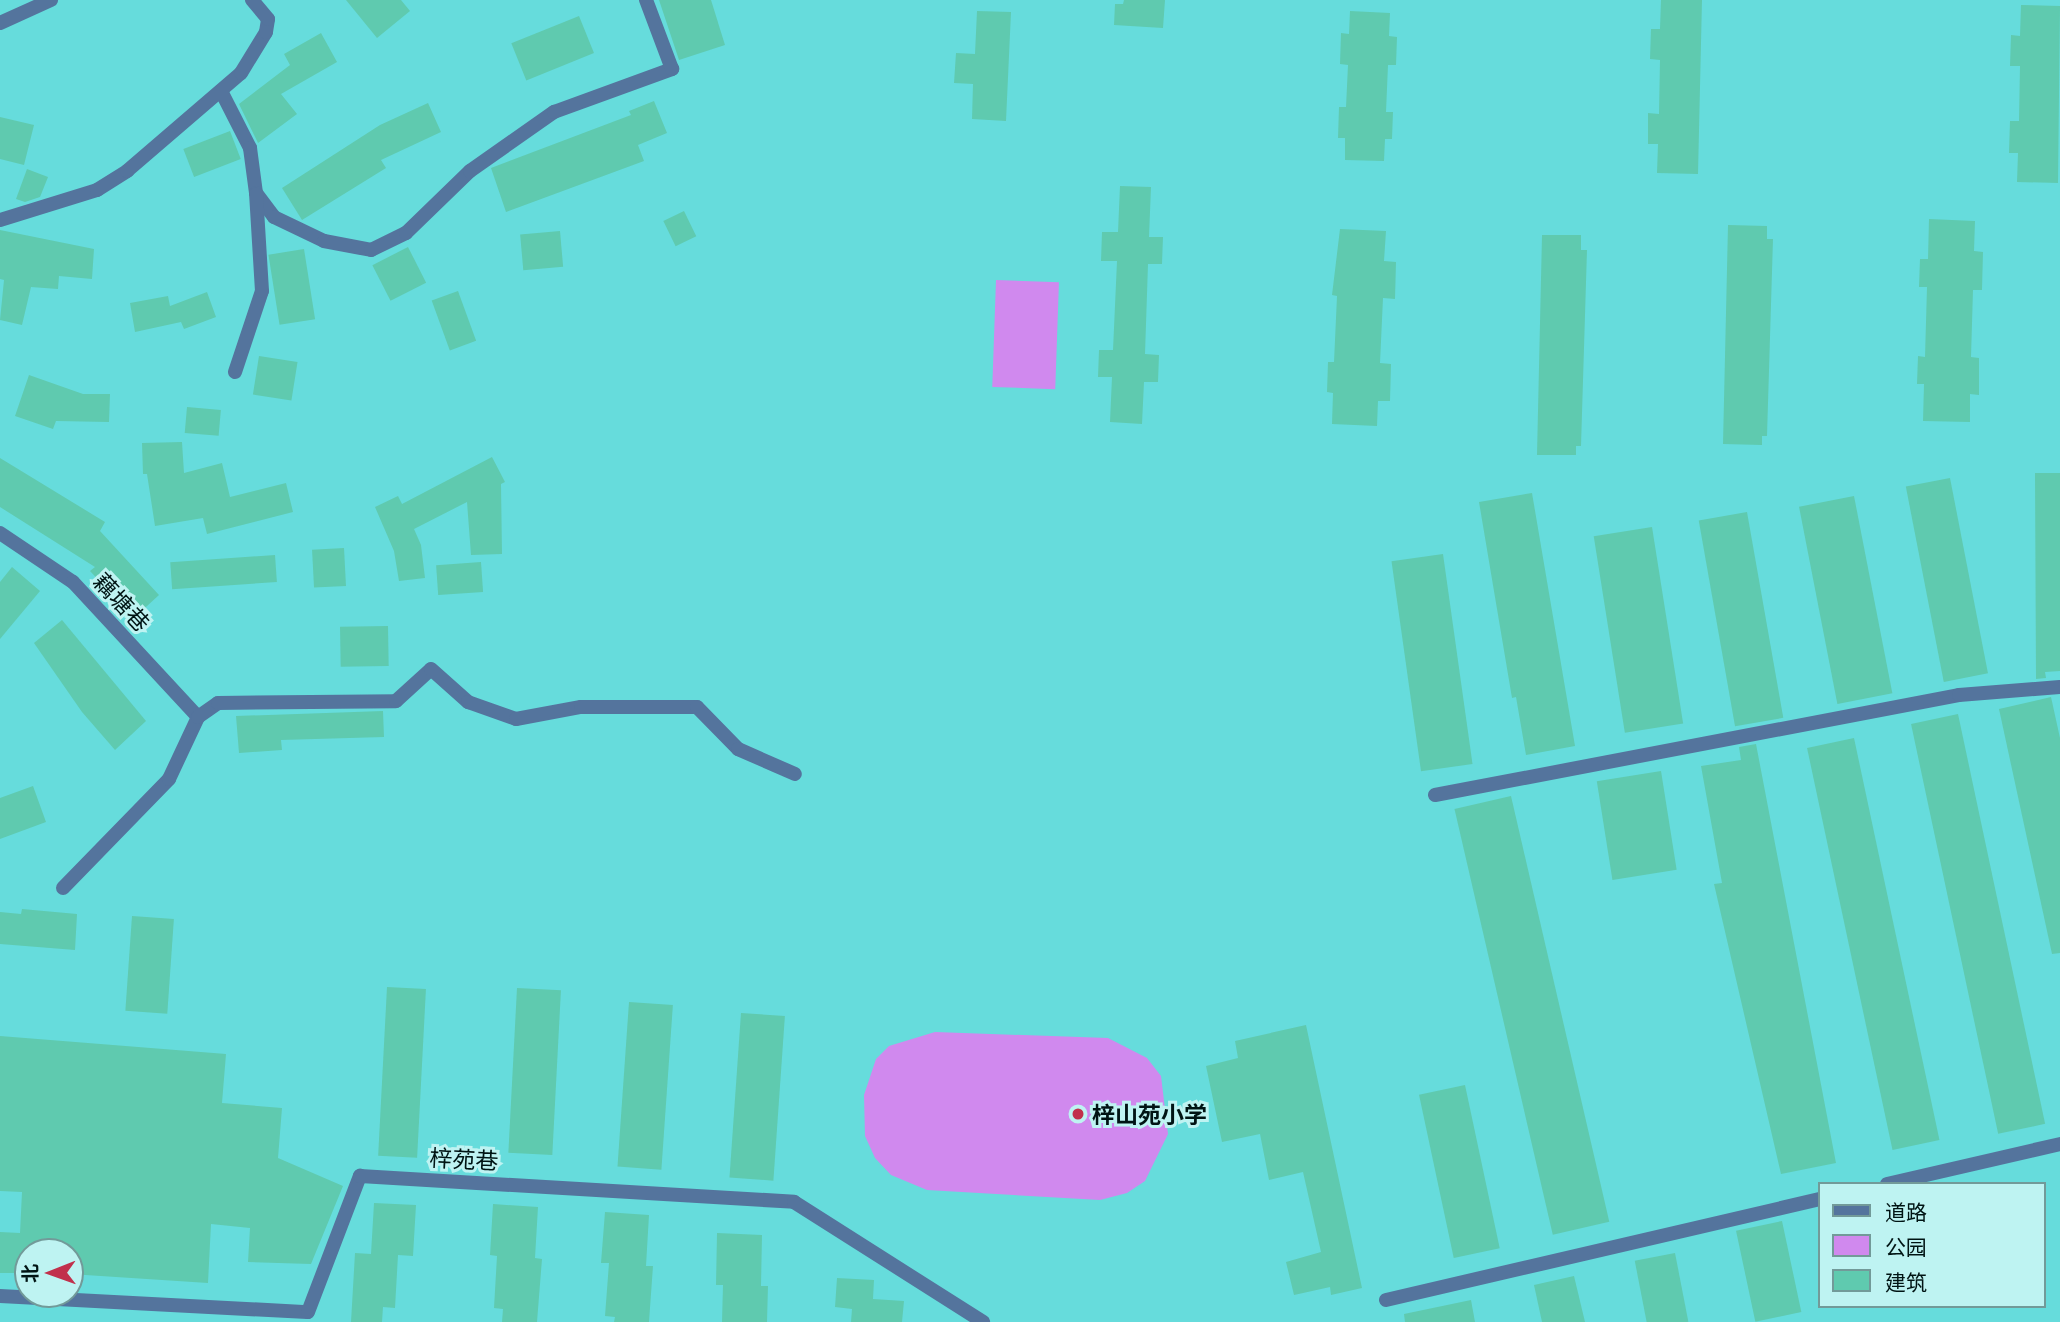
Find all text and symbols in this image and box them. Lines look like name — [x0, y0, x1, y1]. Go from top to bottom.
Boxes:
street label: 藕塘巷 — [88, 567, 156, 637]
place label: 梓山苑小学 — [1092, 1100, 1207, 1128]
marker: 梓山苑小学 — [1070, 1106, 1086, 1122]
street label: 梓苑巷 — [429, 1143, 499, 1175]
legend — [1818, 1182, 2046, 1308]
text: 道路 — [1885, 1198, 1927, 1226]
text: 公园 — [1885, 1233, 1927, 1261]
north arrow — [14, 1238, 84, 1308]
text: 北 — [17, 1264, 43, 1283]
text: 建筑 — [1885, 1268, 1927, 1296]

